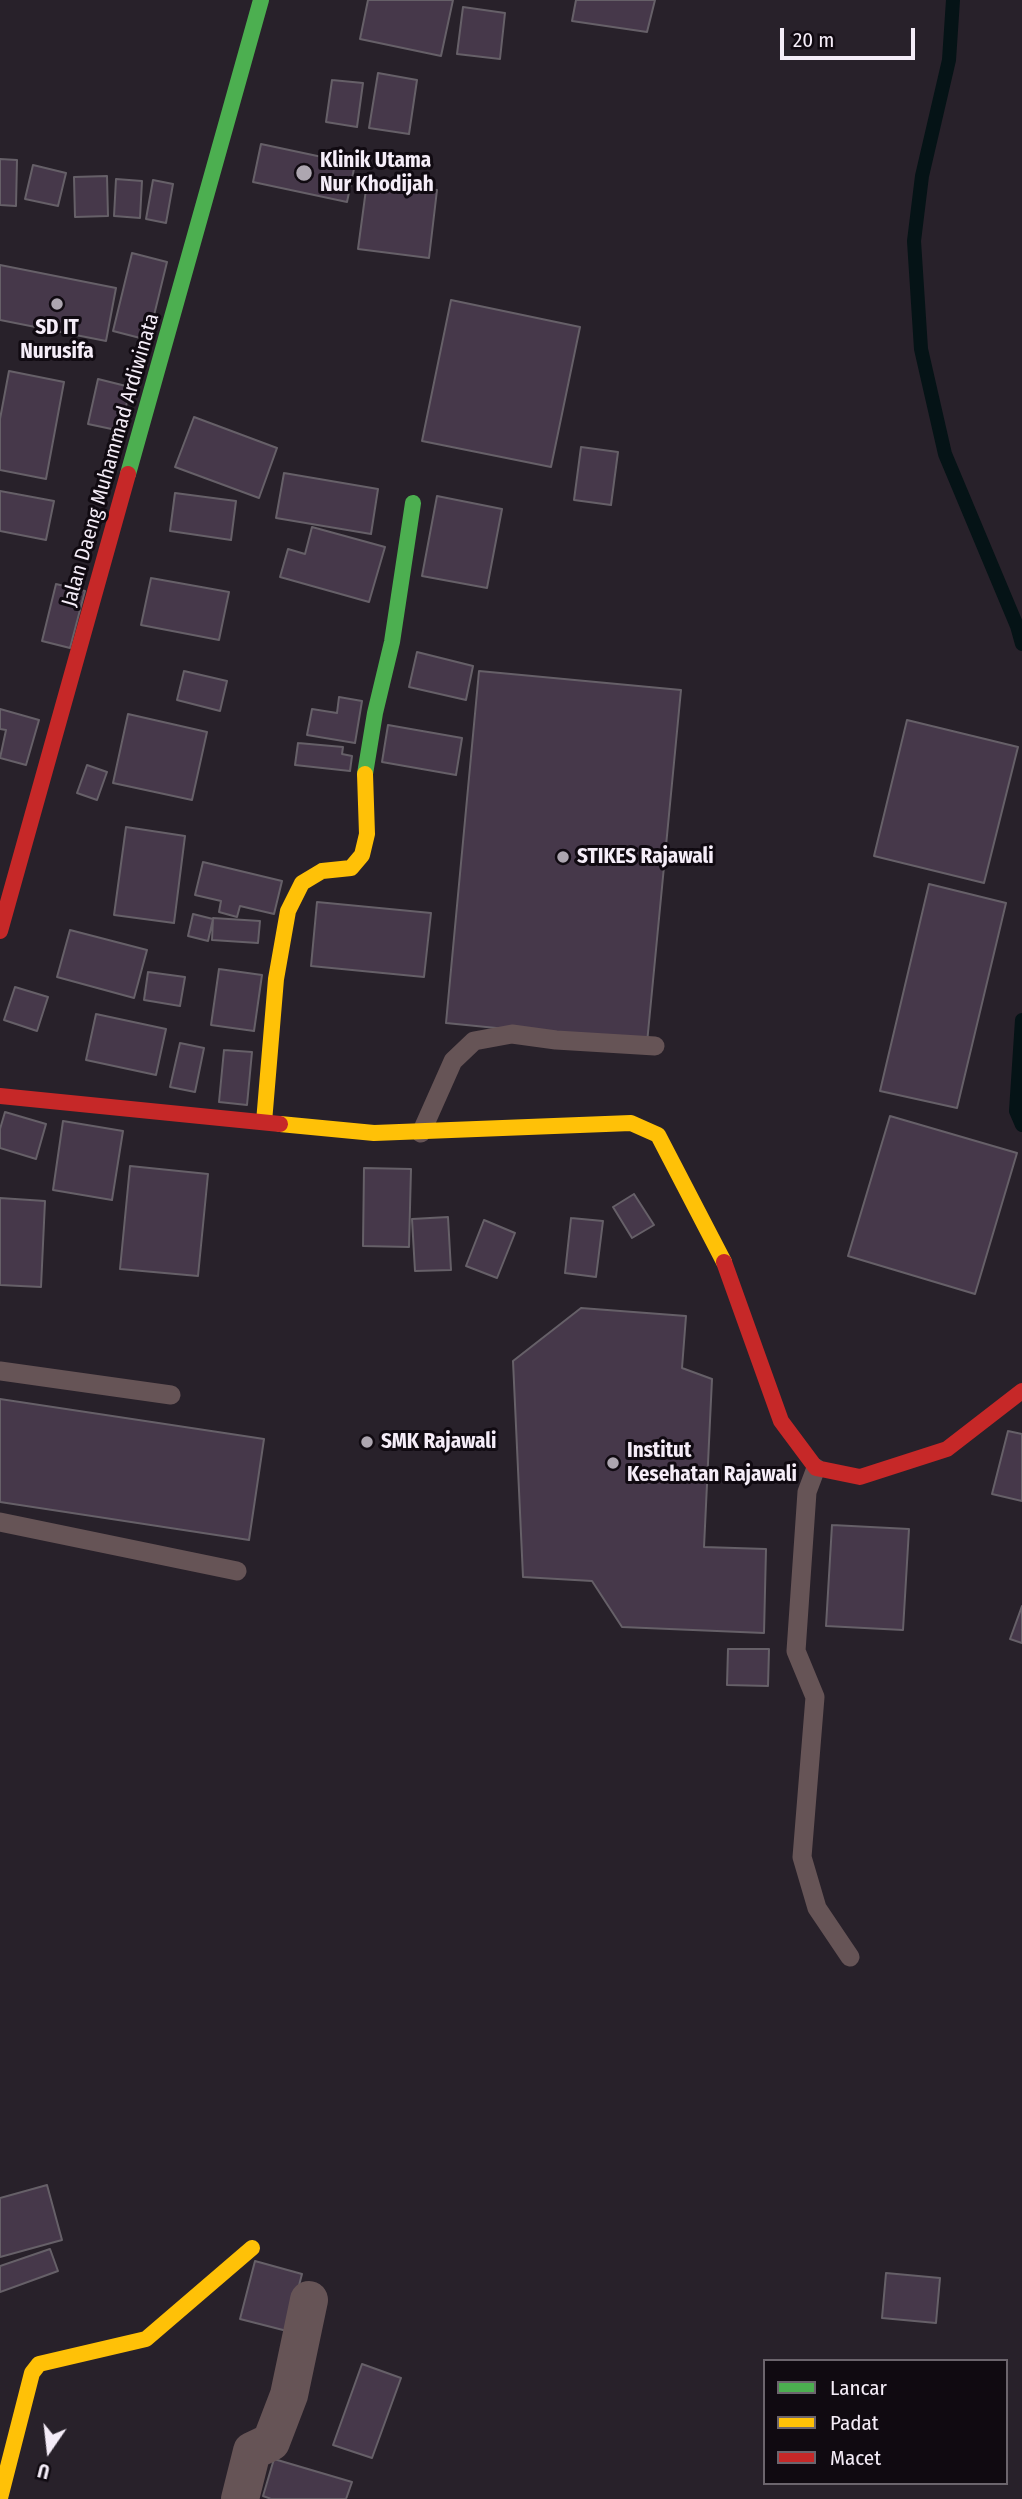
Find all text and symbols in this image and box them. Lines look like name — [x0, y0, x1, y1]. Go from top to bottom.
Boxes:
scale bar — [784, 14, 919, 58]
text: 20 m — [793, 27, 834, 53]
place label: Klinik Utama Nur Khodijah — [320, 148, 434, 198]
marker: Klinik Utama Nur Khodijah — [294, 163, 314, 183]
marker: SD IT Nurusifa — [49, 296, 65, 312]
street label: Jalan Daeng Muhammad Ardiwinata — [57, 310, 165, 610]
place label: SD IT Nurusifa — [20, 315, 94, 365]
place label: STIKES Rajawali — [577, 844, 714, 870]
marker: STIKES Rajawali — [555, 849, 571, 865]
place label: SMK Rajawali — [381, 1429, 496, 1455]
marker: SMK Rajawali — [359, 1434, 375, 1450]
place label: Institut Kesehatan Rajawali — [627, 1438, 797, 1488]
marker: Institut Kesehatan Rajawali — [605, 1455, 621, 1471]
legend — [763, 2359, 1008, 2485]
text: Lancar — [830, 2375, 887, 2401]
text: Padat — [830, 2410, 879, 2436]
north arrow — [14, 2415, 84, 2485]
text: Macet — [830, 2445, 881, 2471]
text: U — [36, 2458, 52, 2483]

